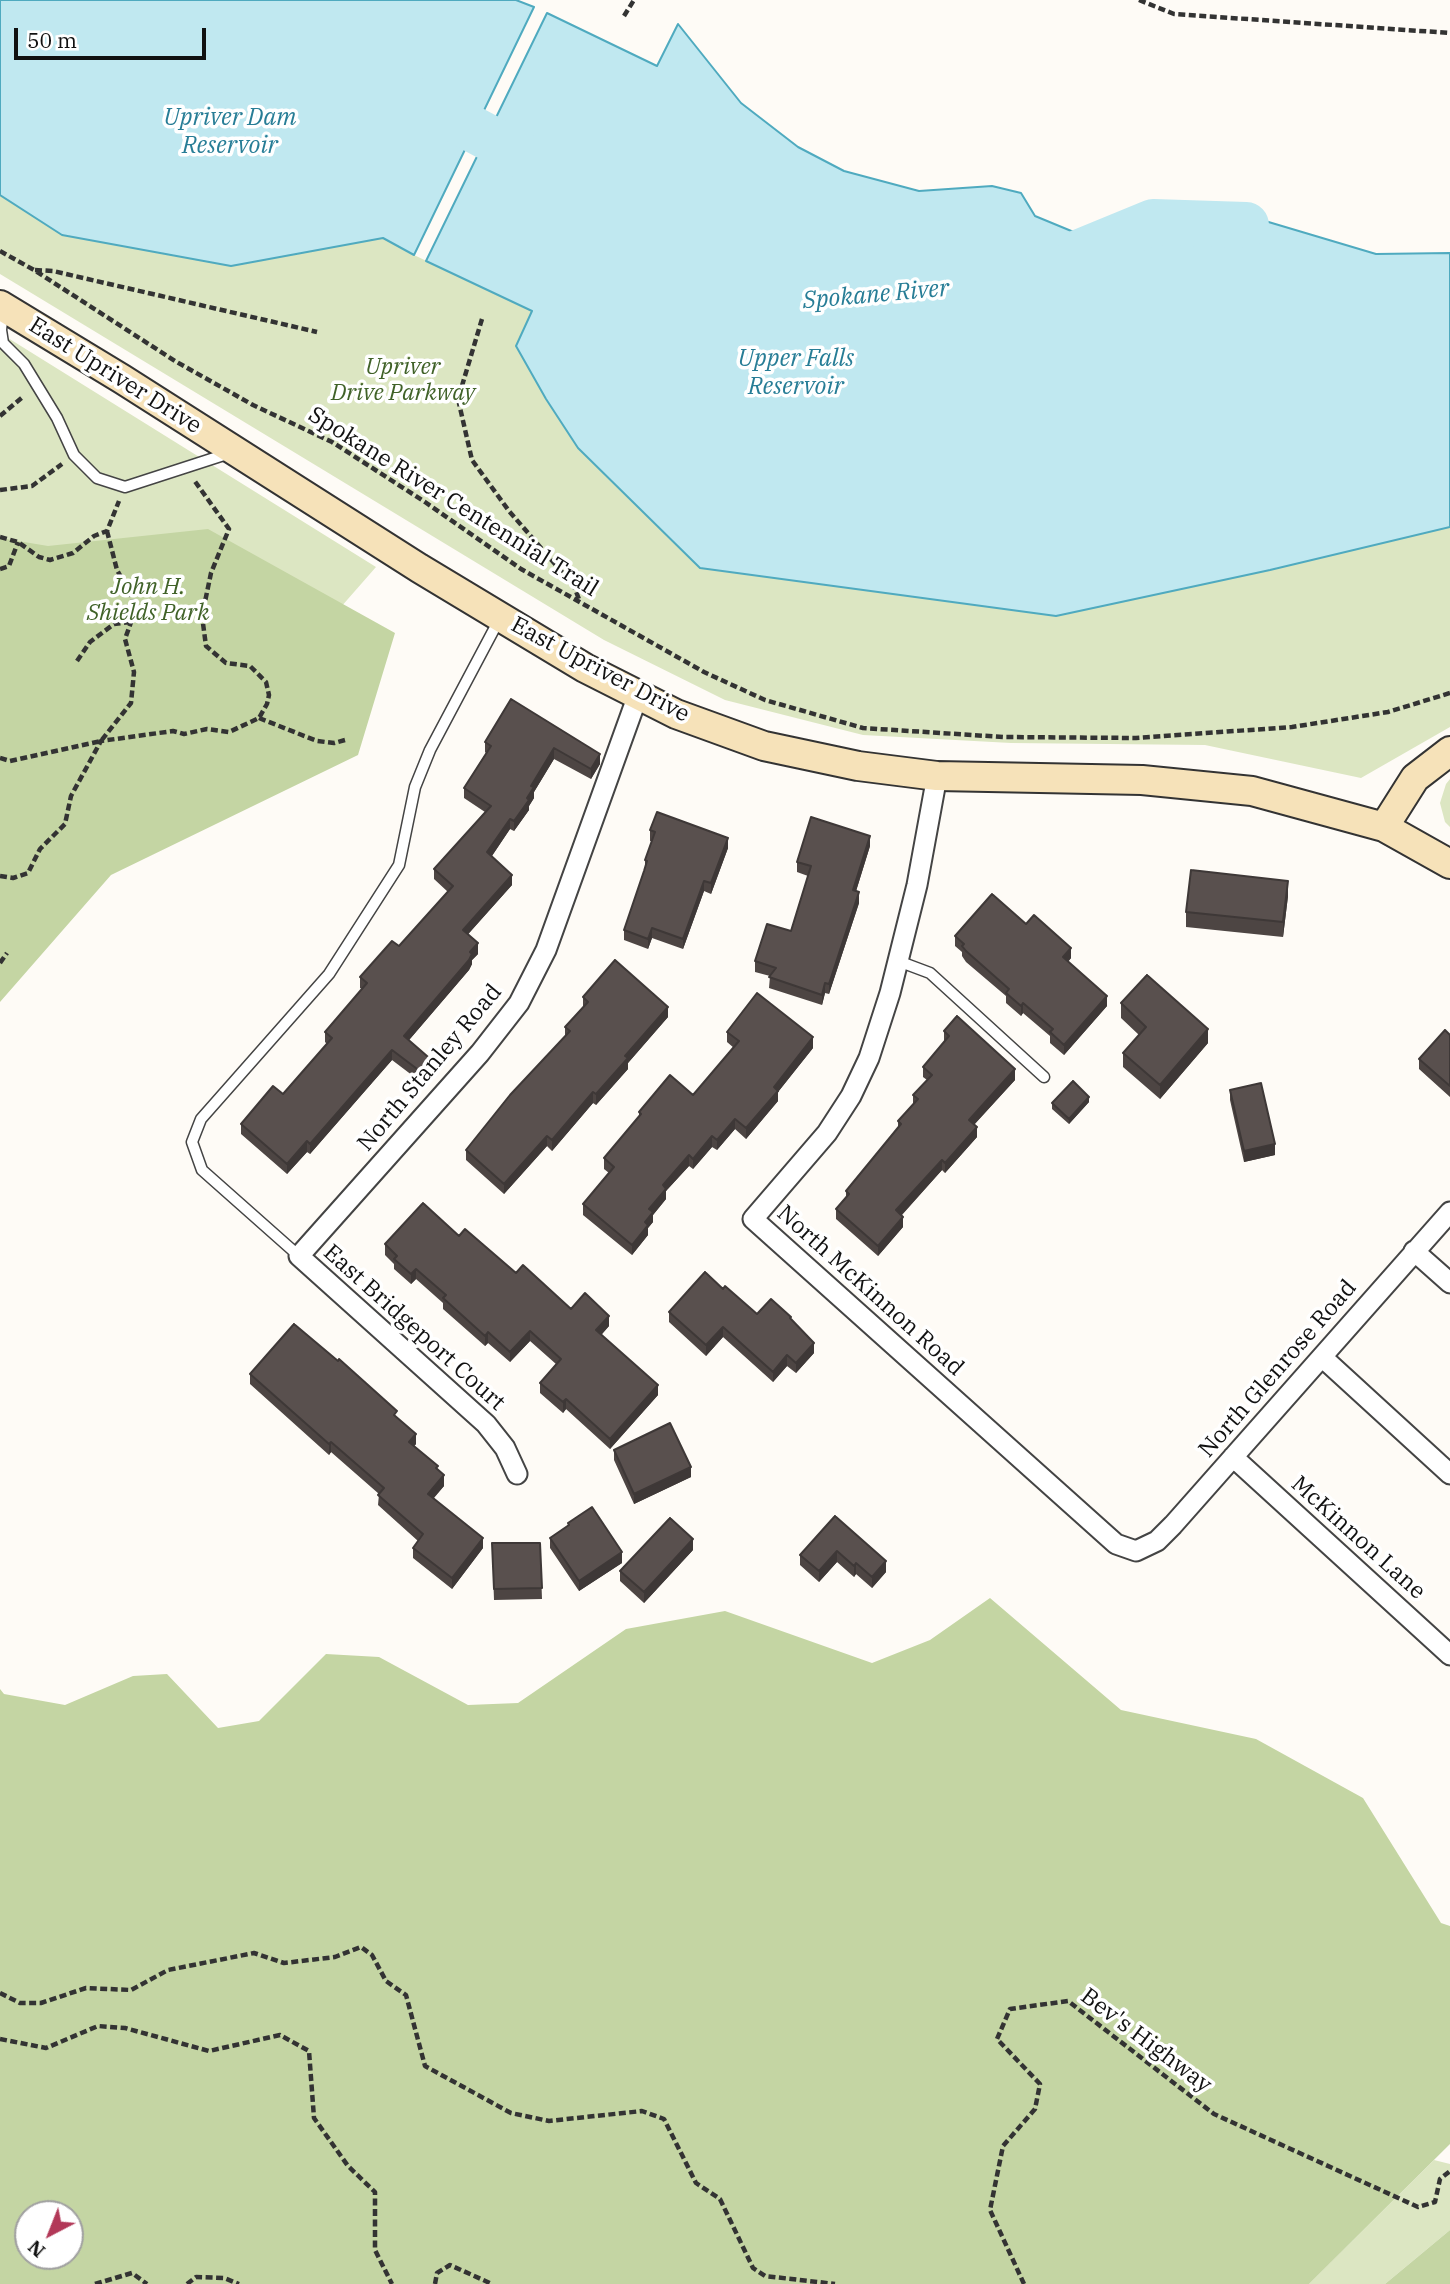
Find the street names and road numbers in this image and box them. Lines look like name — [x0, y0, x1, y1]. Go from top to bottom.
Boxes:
street label: East Upriver Drive — [24, 312, 206, 440]
street label: Spokane River Centennial Trail — [303, 401, 603, 603]
street label: East Upriver Drive — [506, 611, 694, 729]
street label: North Stanley Road — [352, 979, 508, 1157]
street label: North McKinnon Road — [771, 1200, 969, 1382]
street label: East Bridgeport Court — [317, 1239, 511, 1417]
street label: North Glenrose Road — [1193, 1275, 1363, 1463]
street label: McKinnon Lane — [1285, 1471, 1431, 1605]
street label: Bev's Highway — [1075, 1983, 1217, 2099]

